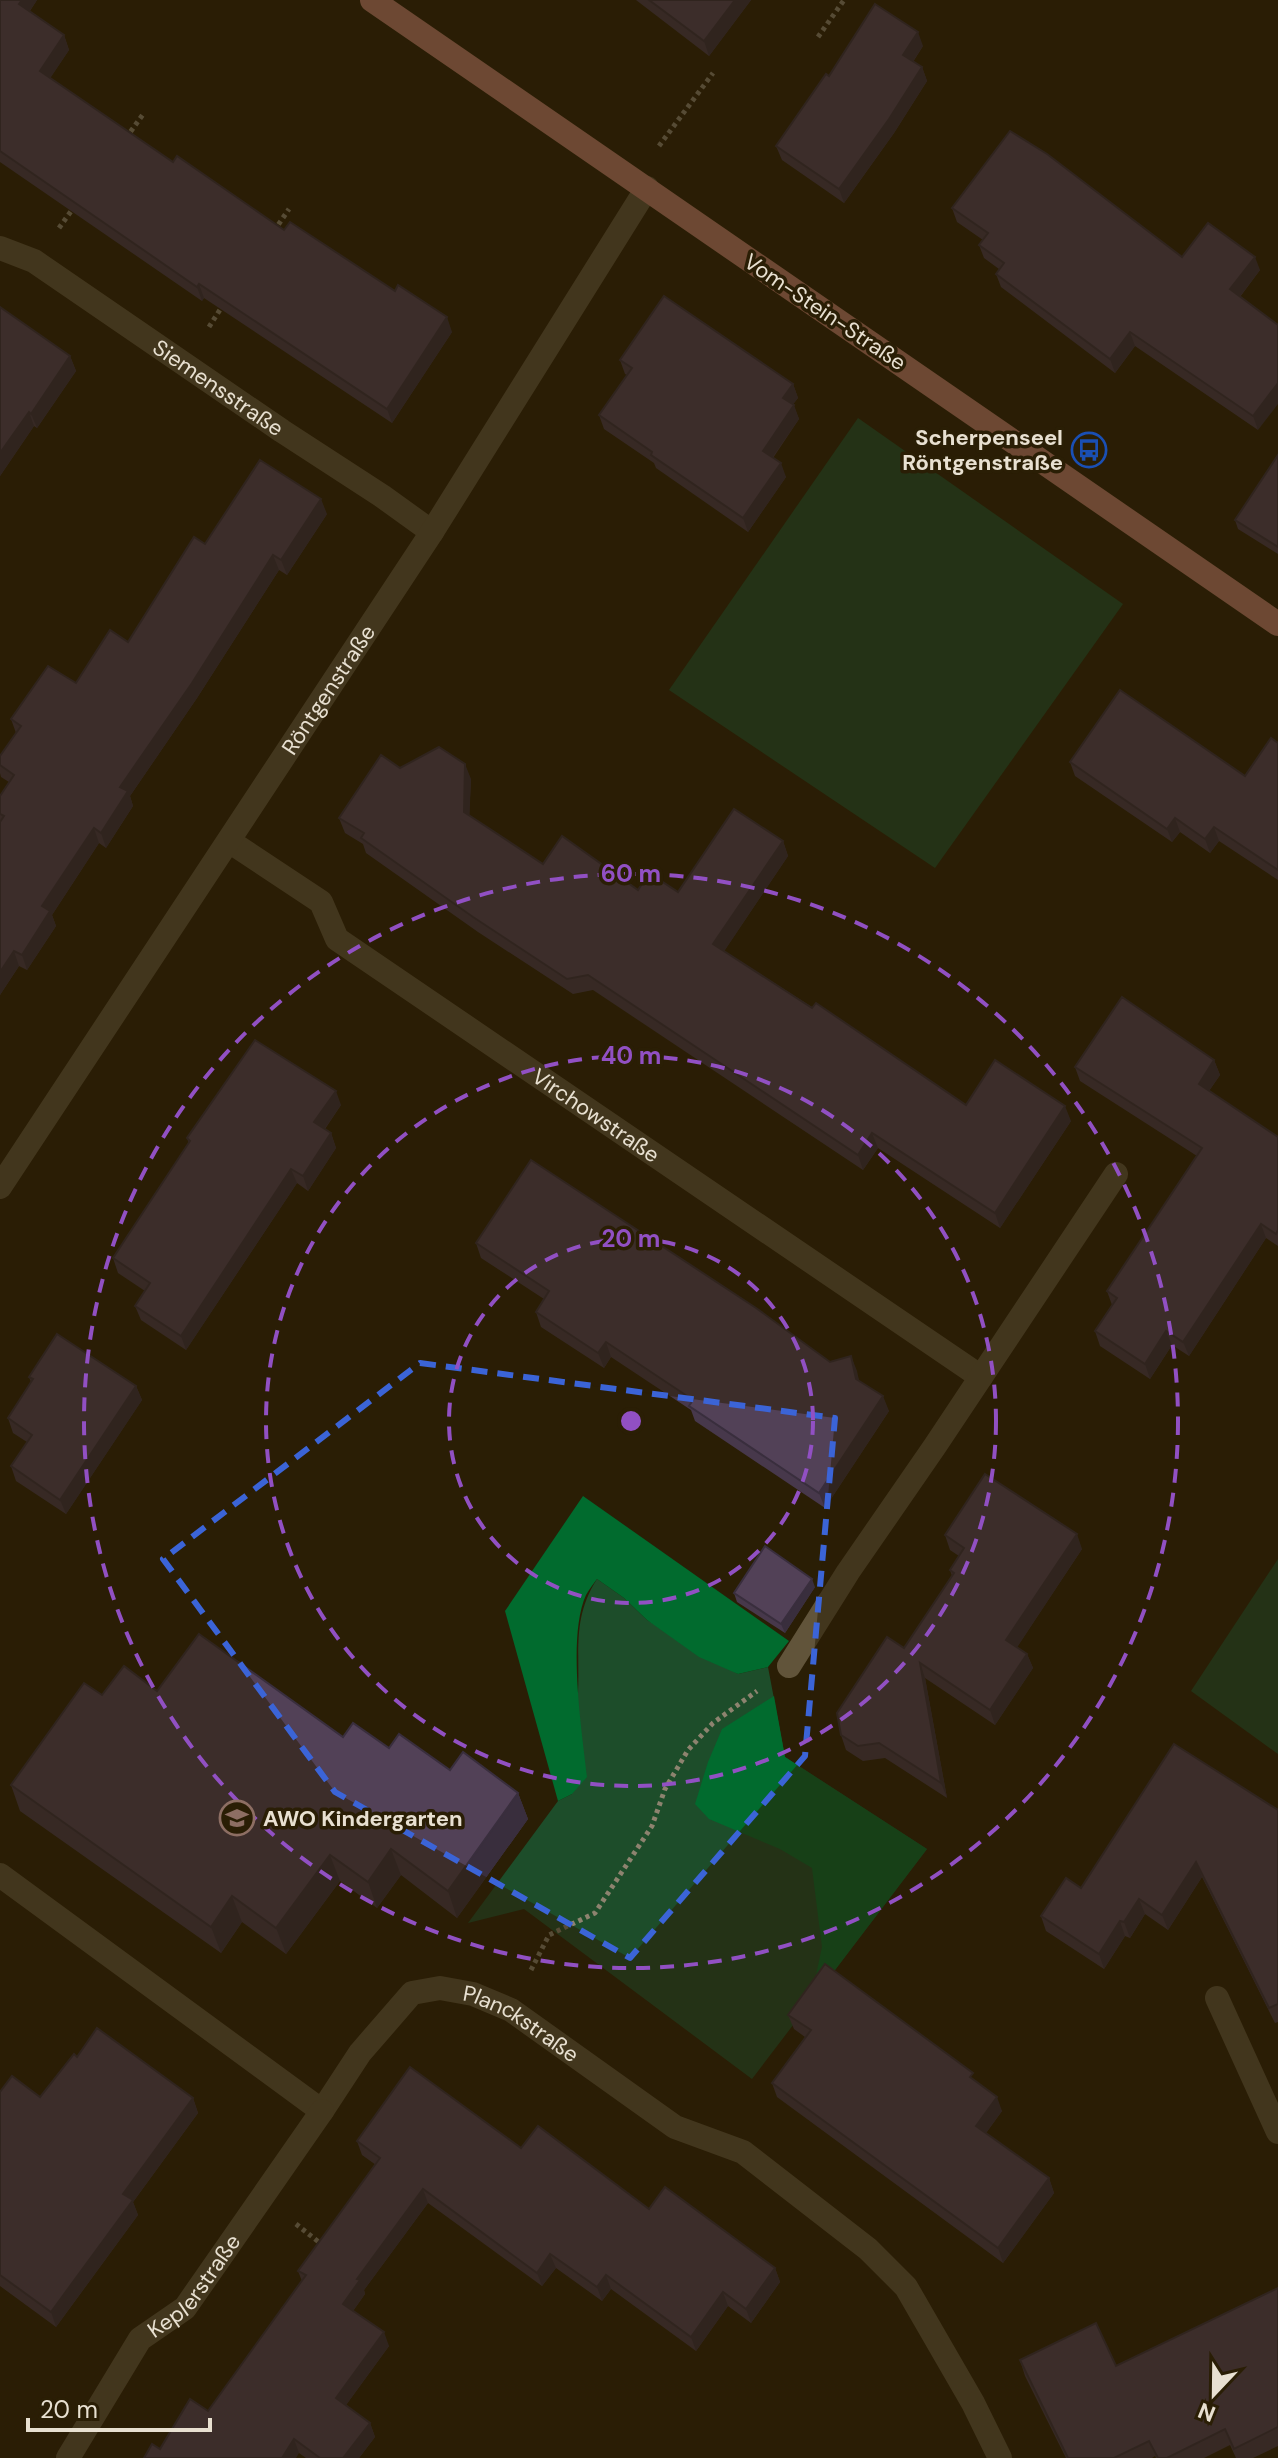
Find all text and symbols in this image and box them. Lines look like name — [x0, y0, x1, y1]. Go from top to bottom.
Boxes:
street label: Vom-Stein-Straße — [738, 247, 912, 377]
street label: Siemensstraße — [147, 332, 289, 442]
place label: Scherpenseel Röntgenstraße — [902, 423, 1063, 477]
bus stop icon: Scherpenseel Röntgenstraße — [1070, 431, 1108, 469]
street label: Röntgenstraße — [275, 619, 381, 760]
text: 60 m — [601, 858, 661, 889]
text: 40 m — [601, 1040, 661, 1071]
street label: Virchowstraße — [527, 1061, 666, 1169]
text: 20 m — [602, 1223, 660, 1254]
centre of rings — [617, 1407, 645, 1435]
school or university icon: AWO Kindergarten — [218, 1799, 256, 1837]
place label: AWO Kindergarten — [263, 1804, 463, 1833]
street label: Planckstraße — [461, 1978, 585, 2069]
street label: Keplerstraße — [142, 2228, 247, 2344]
north arrow — [1174, 2354, 1254, 2434]
scale bar — [28, 2382, 210, 2432]
text: 20 m — [40, 2394, 98, 2425]
text: N — [1194, 2396, 1220, 2429]

